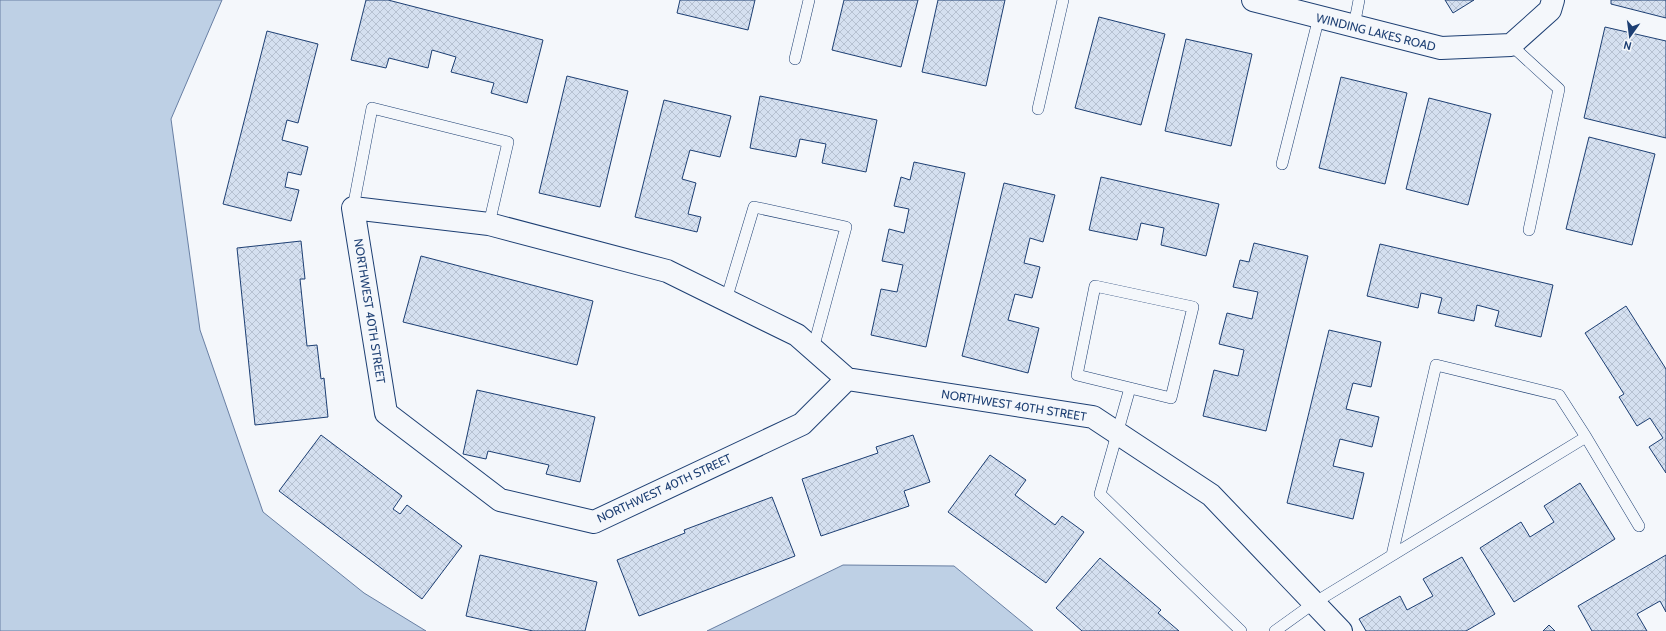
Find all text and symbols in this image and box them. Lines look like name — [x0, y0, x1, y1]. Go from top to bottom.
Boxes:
street label: WINDING LAKES ROAD — [1315, 10, 1438, 54]
north arrow — [1610, 16, 1650, 56]
text: N — [1622, 38, 1633, 53]
street label: NORTHWEST 40TH STREET — [351, 237, 389, 385]
street label: NORTHWEST 40TH STREET — [940, 386, 1088, 424]
street label: NORTHWEST 40TH STREET — [594, 450, 734, 526]

